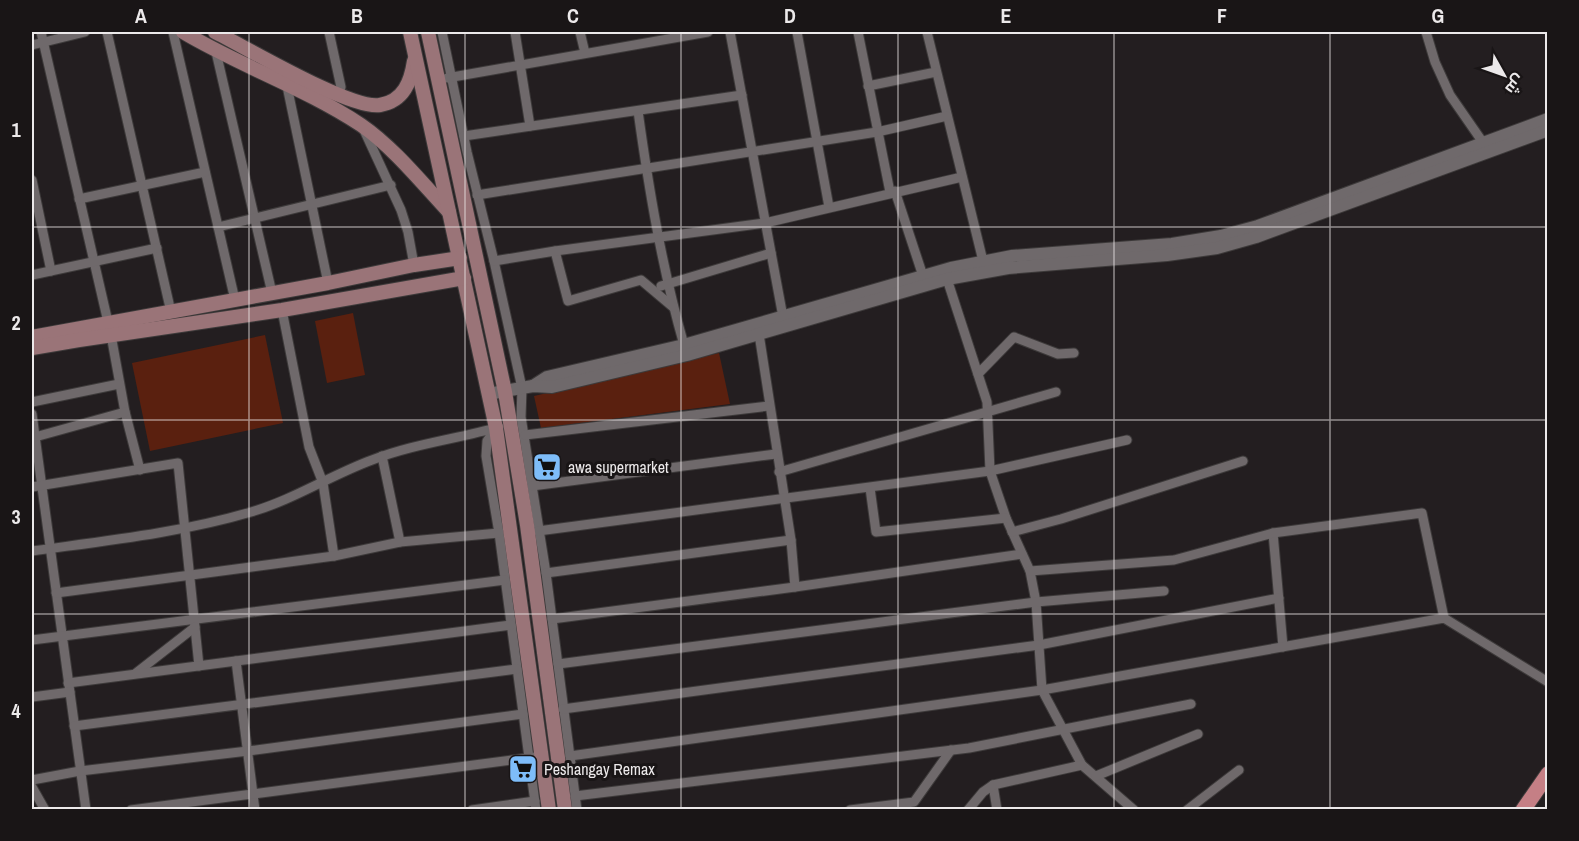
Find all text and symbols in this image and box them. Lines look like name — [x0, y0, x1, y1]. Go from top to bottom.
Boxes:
text: A — [135, 2, 147, 29]
text: B — [351, 2, 363, 29]
text: C — [567, 2, 579, 29]
text: D — [784, 2, 796, 29]
text: E — [1001, 2, 1012, 29]
text: F — [1217, 2, 1227, 29]
text: G — [1432, 2, 1444, 29]
north arrow — [1474, 45, 1534, 105]
text: ش — [1500, 70, 1531, 100]
text: 1 — [11, 116, 21, 143]
text: 2 — [11, 309, 21, 336]
supermarket icon: awa supermarket — [531, 451, 563, 483]
place label: awa supermarket — [568, 456, 669, 478]
text: 3 — [11, 503, 21, 530]
text: 4 — [11, 697, 21, 724]
supermarket icon: Peshangay Remax — [507, 753, 539, 785]
place label: Peshangay Remax — [544, 758, 655, 780]

